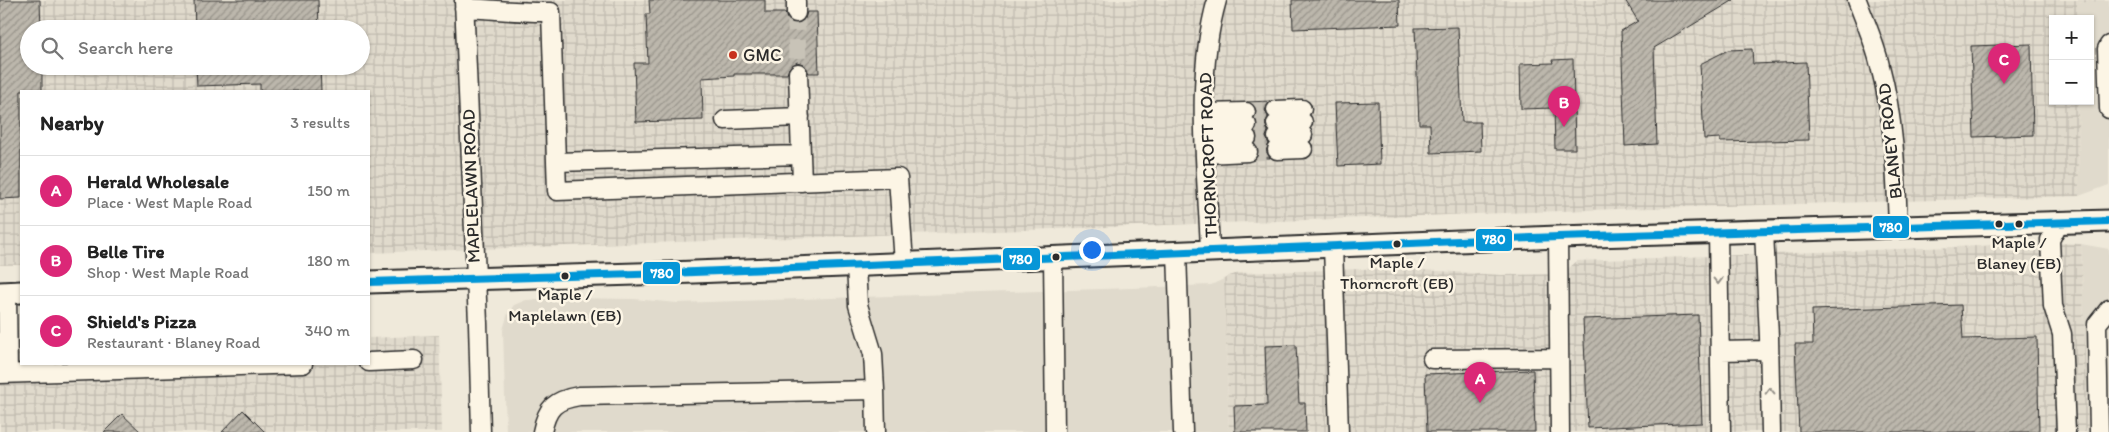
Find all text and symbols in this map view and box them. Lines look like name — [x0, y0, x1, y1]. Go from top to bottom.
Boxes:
map controls — [2049, 15, 2094, 105]
button: + — [2049, 15, 2094, 60]
search box — [20, 20, 370, 75]
icon: search — [38, 34, 66, 62]
text: Search here — [78, 36, 173, 59]
pin: C — [1988, 43, 2020, 84]
place label: GMC — [743, 44, 782, 66]
marker: GMC — [727, 49, 739, 61]
button: − — [2049, 60, 2094, 105]
street label: THORNCROFT ROAD — [1194, 72, 1222, 238]
street label: BLANEY ROAD — [1873, 82, 1907, 200]
pin: B — [1548, 86, 1580, 127]
street label: MAPLELAWN ROAD — [457, 109, 485, 263]
text: Nearby — [40, 110, 104, 135]
text: 3 results — [290, 113, 350, 132]
text: Herald Wholesale — [87, 170, 229, 193]
text: A — [51, 181, 61, 200]
text: 150 m — [307, 181, 350, 200]
text: Place · West Maple Road — [87, 193, 252, 212]
line badge: 780 — [1872, 215, 1910, 239]
text: 780 — [1878, 219, 1903, 236]
unlabelled marker — [1994, 219, 2004, 229]
marker: Maple / Blaney (EB) — [2014, 219, 2024, 229]
line badge: 780 — [1475, 228, 1513, 252]
text: 780 — [1481, 231, 1506, 248]
place label: Maple / Blaney (EB) — [1976, 232, 2062, 273]
your location — [1079, 237, 1105, 263]
marker: Maple / Thorncroft (EB) — [1392, 239, 1402, 249]
text: Belle Tire — [87, 240, 164, 263]
line badge: 780 — [1002, 247, 1041, 271]
text: B — [51, 251, 61, 270]
text: 180 m — [307, 251, 350, 270]
text: 780 — [1008, 251, 1033, 268]
unlabelled marker — [1051, 252, 1061, 262]
place label: Maple / Thorncroft (EB) — [1340, 252, 1454, 293]
line badge: 780 — [642, 261, 681, 285]
text: Shop · West Maple Road — [87, 263, 249, 282]
text: 780 — [649, 265, 674, 282]
marker: Maple / Maplelawn (EB) — [560, 271, 570, 281]
one-way arrow — [1713, 278, 1723, 285]
place label: Maple / Maplelawn (EB) — [508, 284, 622, 325]
text: Shield's Pizza — [87, 310, 196, 333]
text: C — [51, 321, 61, 340]
text: 340 m — [305, 321, 350, 340]
text: Restaurant · Blaney Road — [87, 333, 260, 352]
pin: A — [1464, 362, 1496, 403]
one-way arrow — [1765, 387, 1775, 394]

